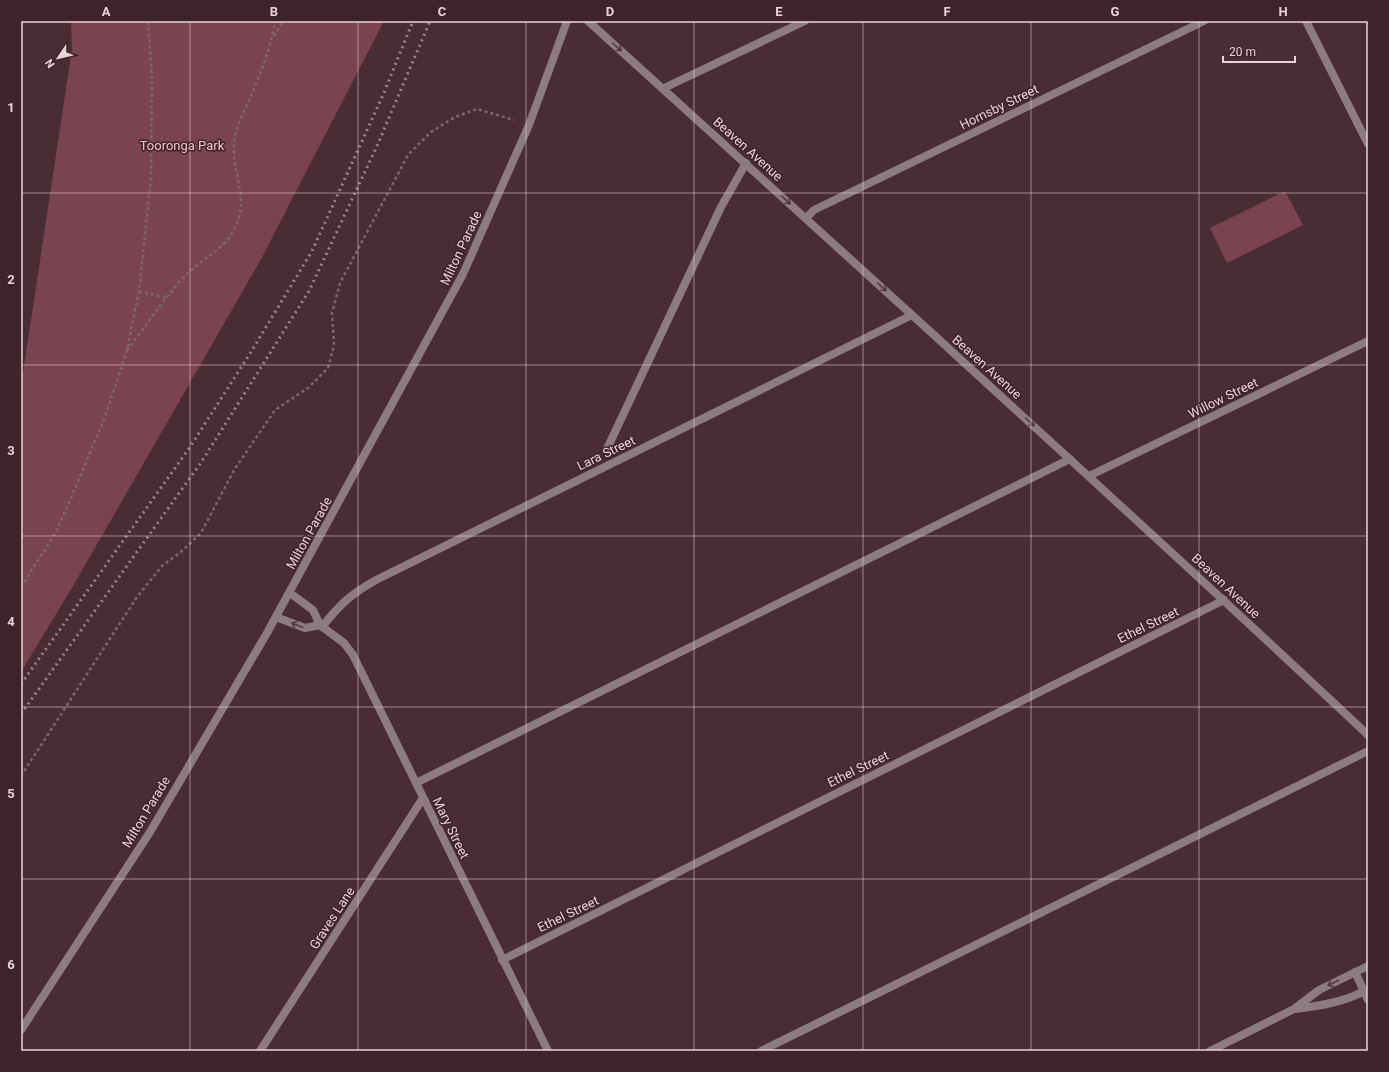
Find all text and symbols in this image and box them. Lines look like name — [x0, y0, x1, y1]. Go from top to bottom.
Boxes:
text: A — [102, 4, 111, 19]
text: B — [270, 4, 278, 19]
text: C — [438, 4, 447, 19]
text: D — [606, 4, 614, 19]
text: E — [775, 4, 783, 19]
text: F — [943, 4, 951, 19]
text: G — [1111, 4, 1120, 19]
text: H — [1278, 4, 1288, 19]
north arrow — [38, 38, 78, 78]
scale bar — [1223, 38, 1295, 64]
one-way arrow — [612, 42, 622, 52]
text: 20 m — [1229, 45, 1256, 59]
text: N — [43, 56, 58, 70]
street label: Hornsby Street — [957, 81, 1041, 133]
text: 1 — [7, 100, 15, 115]
street label: Beaven Avenue — [710, 114, 786, 184]
park label: Tooronga Park — [140, 138, 225, 153]
one-way arrow — [781, 195, 791, 204]
street label: Milton Parade — [437, 208, 485, 288]
text: 2 — [7, 272, 15, 287]
one-way arrow — [877, 283, 887, 292]
street label: Beaven Avenue — [949, 332, 1025, 402]
street label: Willow Street — [1186, 375, 1260, 421]
one-way arrow — [1025, 418, 1035, 427]
street label: Lara Street — [574, 432, 638, 474]
text: 3 — [7, 443, 15, 458]
street label: Milton Parade — [283, 494, 335, 572]
street label: Beaven Avenue — [1189, 551, 1263, 622]
street label: Ethel Street — [1115, 604, 1181, 646]
text: 4 — [7, 614, 15, 629]
one-way arrow — [292, 620, 304, 628]
street label: Ethel Street — [825, 748, 891, 790]
street label: Milton Parade — [119, 774, 173, 850]
text: 5 — [7, 786, 15, 801]
street label: Mary Street — [430, 795, 472, 861]
street label: Graves Lane — [306, 884, 358, 952]
street label: Ethel Street — [535, 893, 601, 935]
text: 6 — [7, 957, 15, 972]
one-way arrow — [1327, 980, 1339, 987]

